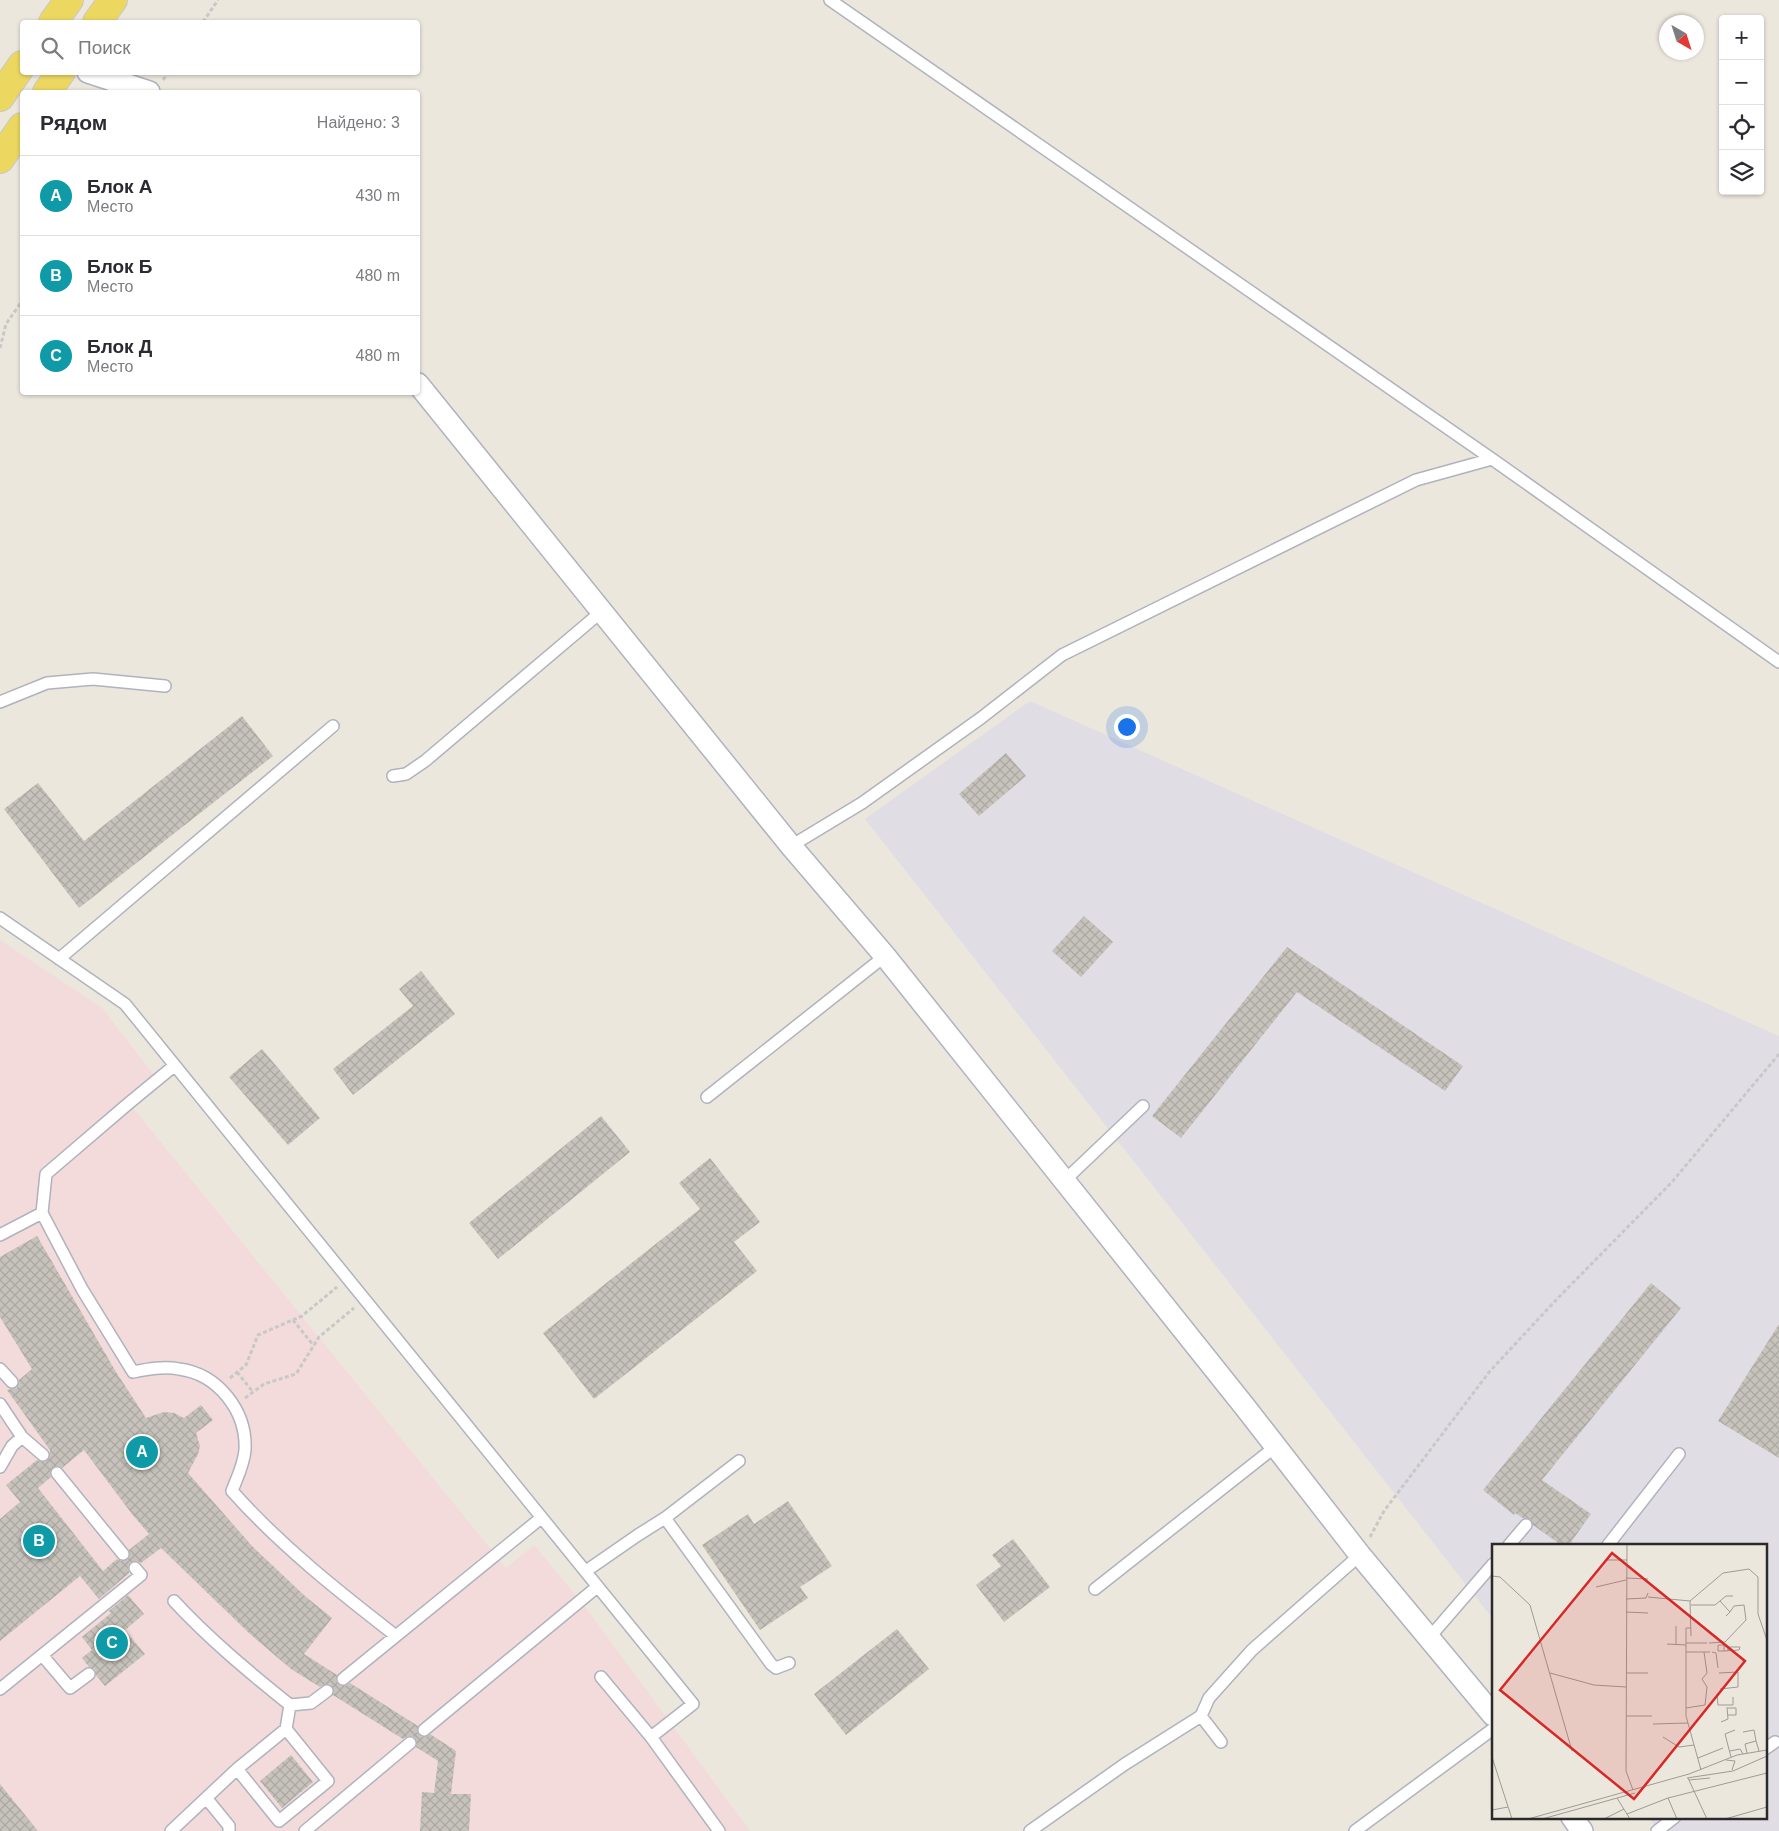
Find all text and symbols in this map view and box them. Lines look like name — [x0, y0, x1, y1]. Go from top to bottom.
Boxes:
north arrow — [1659, 15, 1704, 60]
map controls — [1719, 15, 1764, 195]
button: + — [1719, 15, 1764, 60]
search box — [20, 20, 420, 75]
icon: search — [38, 34, 66, 62]
text: Поиск — [78, 37, 131, 58]
button: − — [1719, 60, 1764, 105]
button: locate — [1719, 105, 1764, 150]
text: Рядом — [40, 111, 107, 134]
text: Найдено: 3 — [317, 114, 400, 131]
button: layers — [1719, 150, 1764, 195]
text: Блок А — [87, 176, 153, 197]
text: A — [50, 187, 62, 204]
text: 430 m — [356, 187, 400, 204]
text: Место — [87, 198, 133, 215]
text: Блок Б — [87, 256, 153, 277]
text: B — [50, 267, 62, 284]
text: 480 m — [356, 267, 400, 284]
text: Место — [87, 278, 133, 295]
text: Блок Д — [87, 336, 152, 357]
text: C — [50, 347, 62, 364]
text: 480 m — [356, 347, 400, 364]
text: Место — [87, 358, 133, 375]
your location — [1114, 714, 1140, 740]
pin: A — [126, 1433, 158, 1471]
pin: B — [23, 1522, 55, 1560]
inset map — [1492, 1544, 1766, 1818]
pin: C — [96, 1624, 128, 1662]

